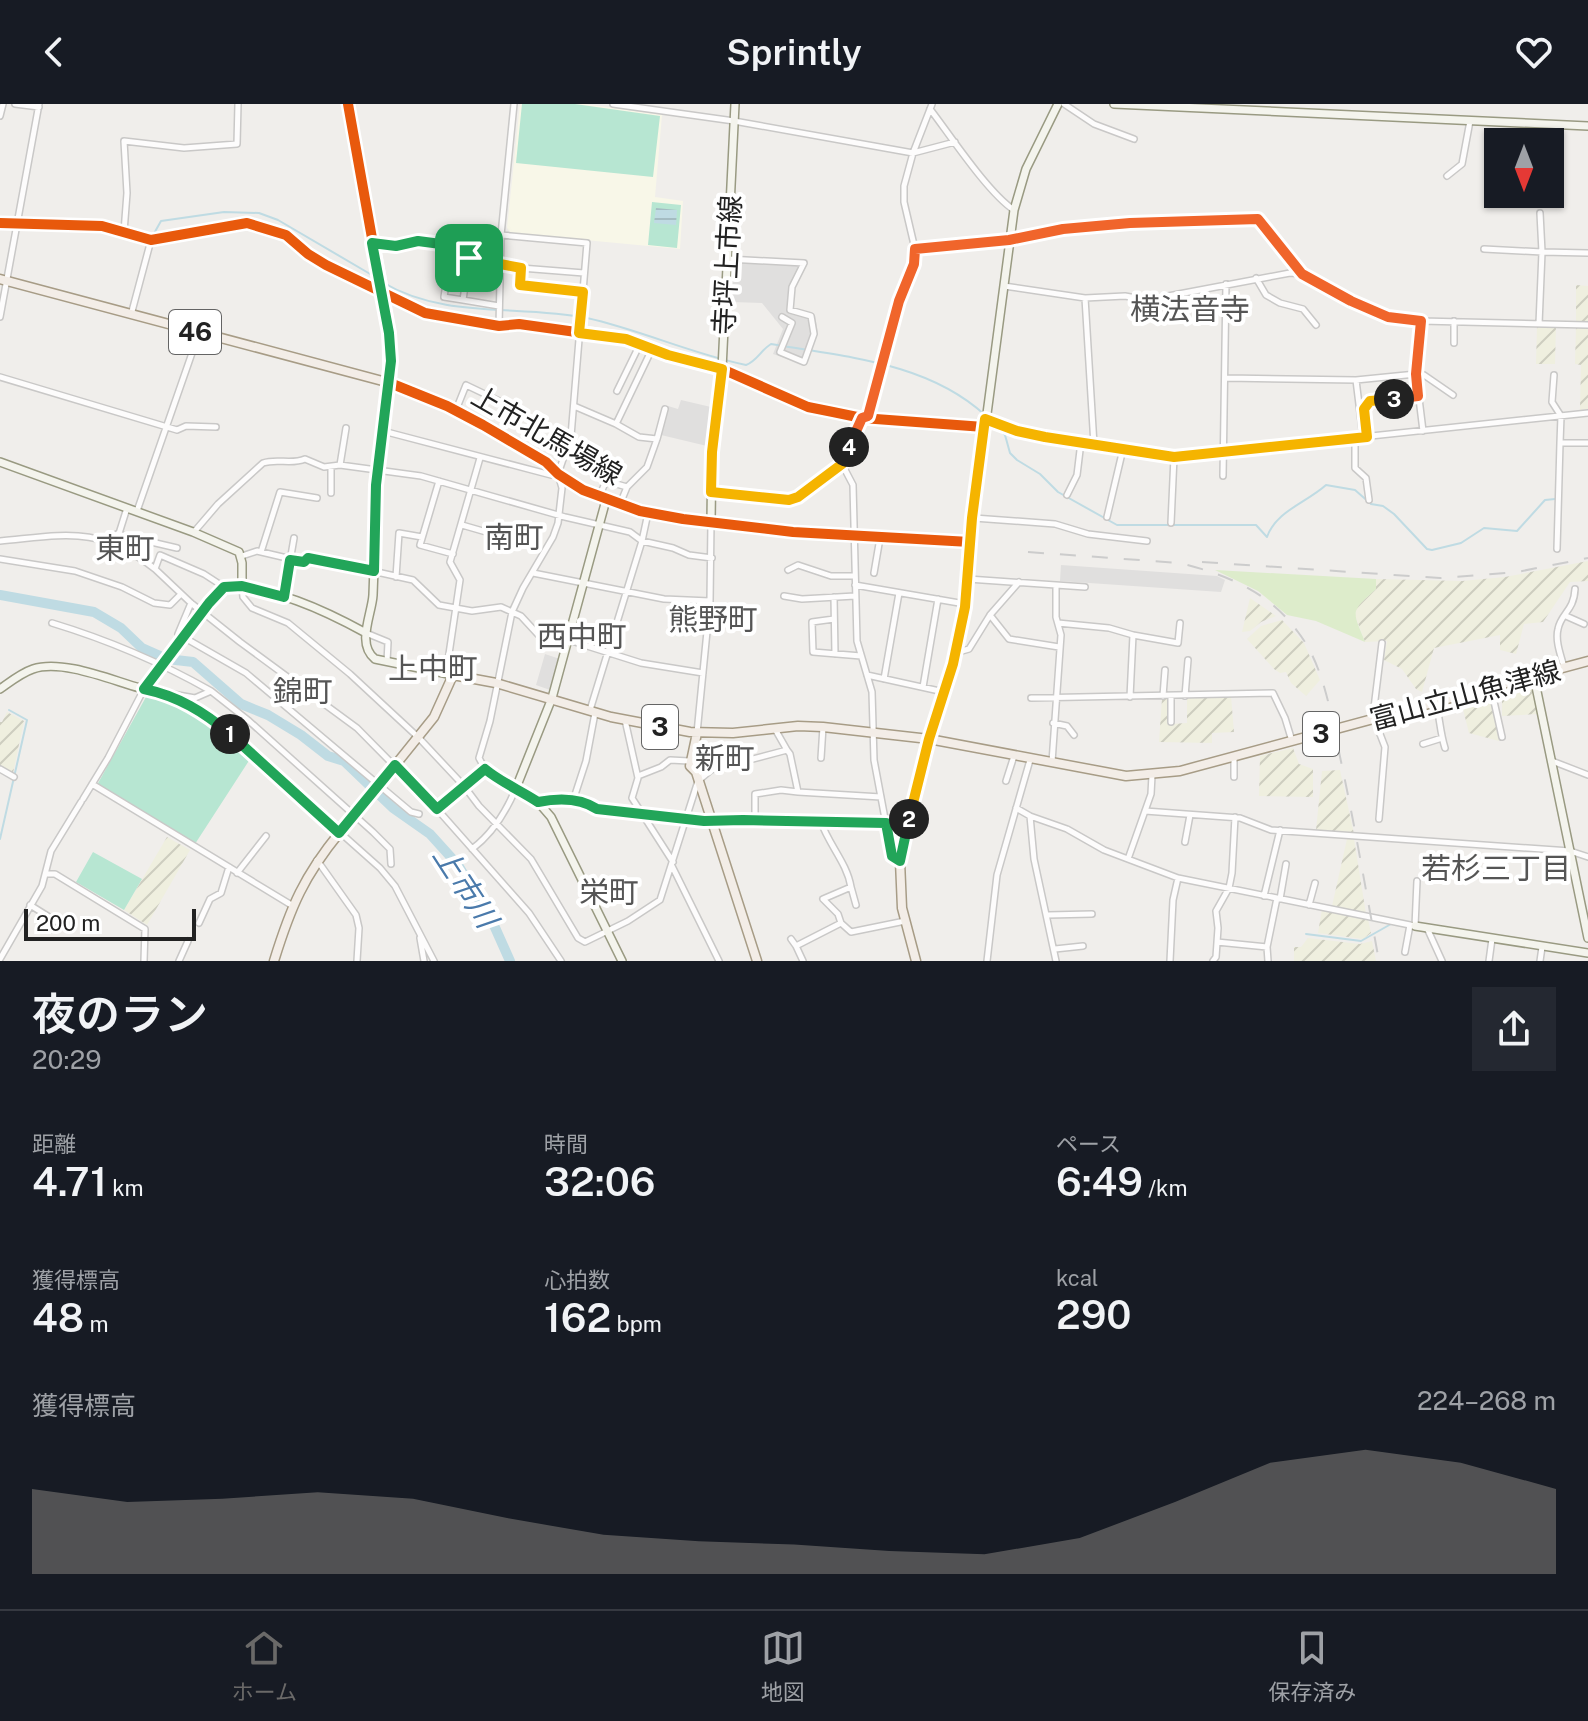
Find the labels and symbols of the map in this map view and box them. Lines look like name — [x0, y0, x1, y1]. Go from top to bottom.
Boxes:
north arrow — [1484, 128, 1564, 208]
street label: 寺坪上市線 — [706, 194, 747, 336]
pin — [435, 224, 503, 292]
district label: 横法音寺 — [1130, 291, 1250, 327]
road number: 46 — [169, 310, 221, 354]
street label: 上市北馬場線 — [466, 378, 628, 491]
pin: 3 — [1374, 379, 1414, 419]
pin: 4 — [829, 427, 869, 467]
district label: 南町 — [484, 519, 544, 555]
district label: 東町 — [95, 530, 155, 566]
district label: 熊野町 — [668, 601, 758, 637]
district label: 西中町 — [537, 618, 627, 654]
district label: 上中町 — [388, 650, 478, 686]
street label: 富山立山魚津線 — [1366, 653, 1564, 736]
district label: 錦町 — [273, 673, 333, 709]
road number: 3 — [642, 705, 678, 749]
road number: 3 — [1303, 712, 1339, 756]
pin: 1 — [210, 714, 250, 754]
district label: 新町 — [695, 740, 755, 776]
pin: 2 — [889, 799, 929, 839]
water label: 上市川 — [426, 839, 507, 937]
district label: 若杉三丁目 — [1421, 850, 1571, 886]
district label: 栄町 — [579, 874, 639, 910]
scale bar — [24, 905, 196, 941]

